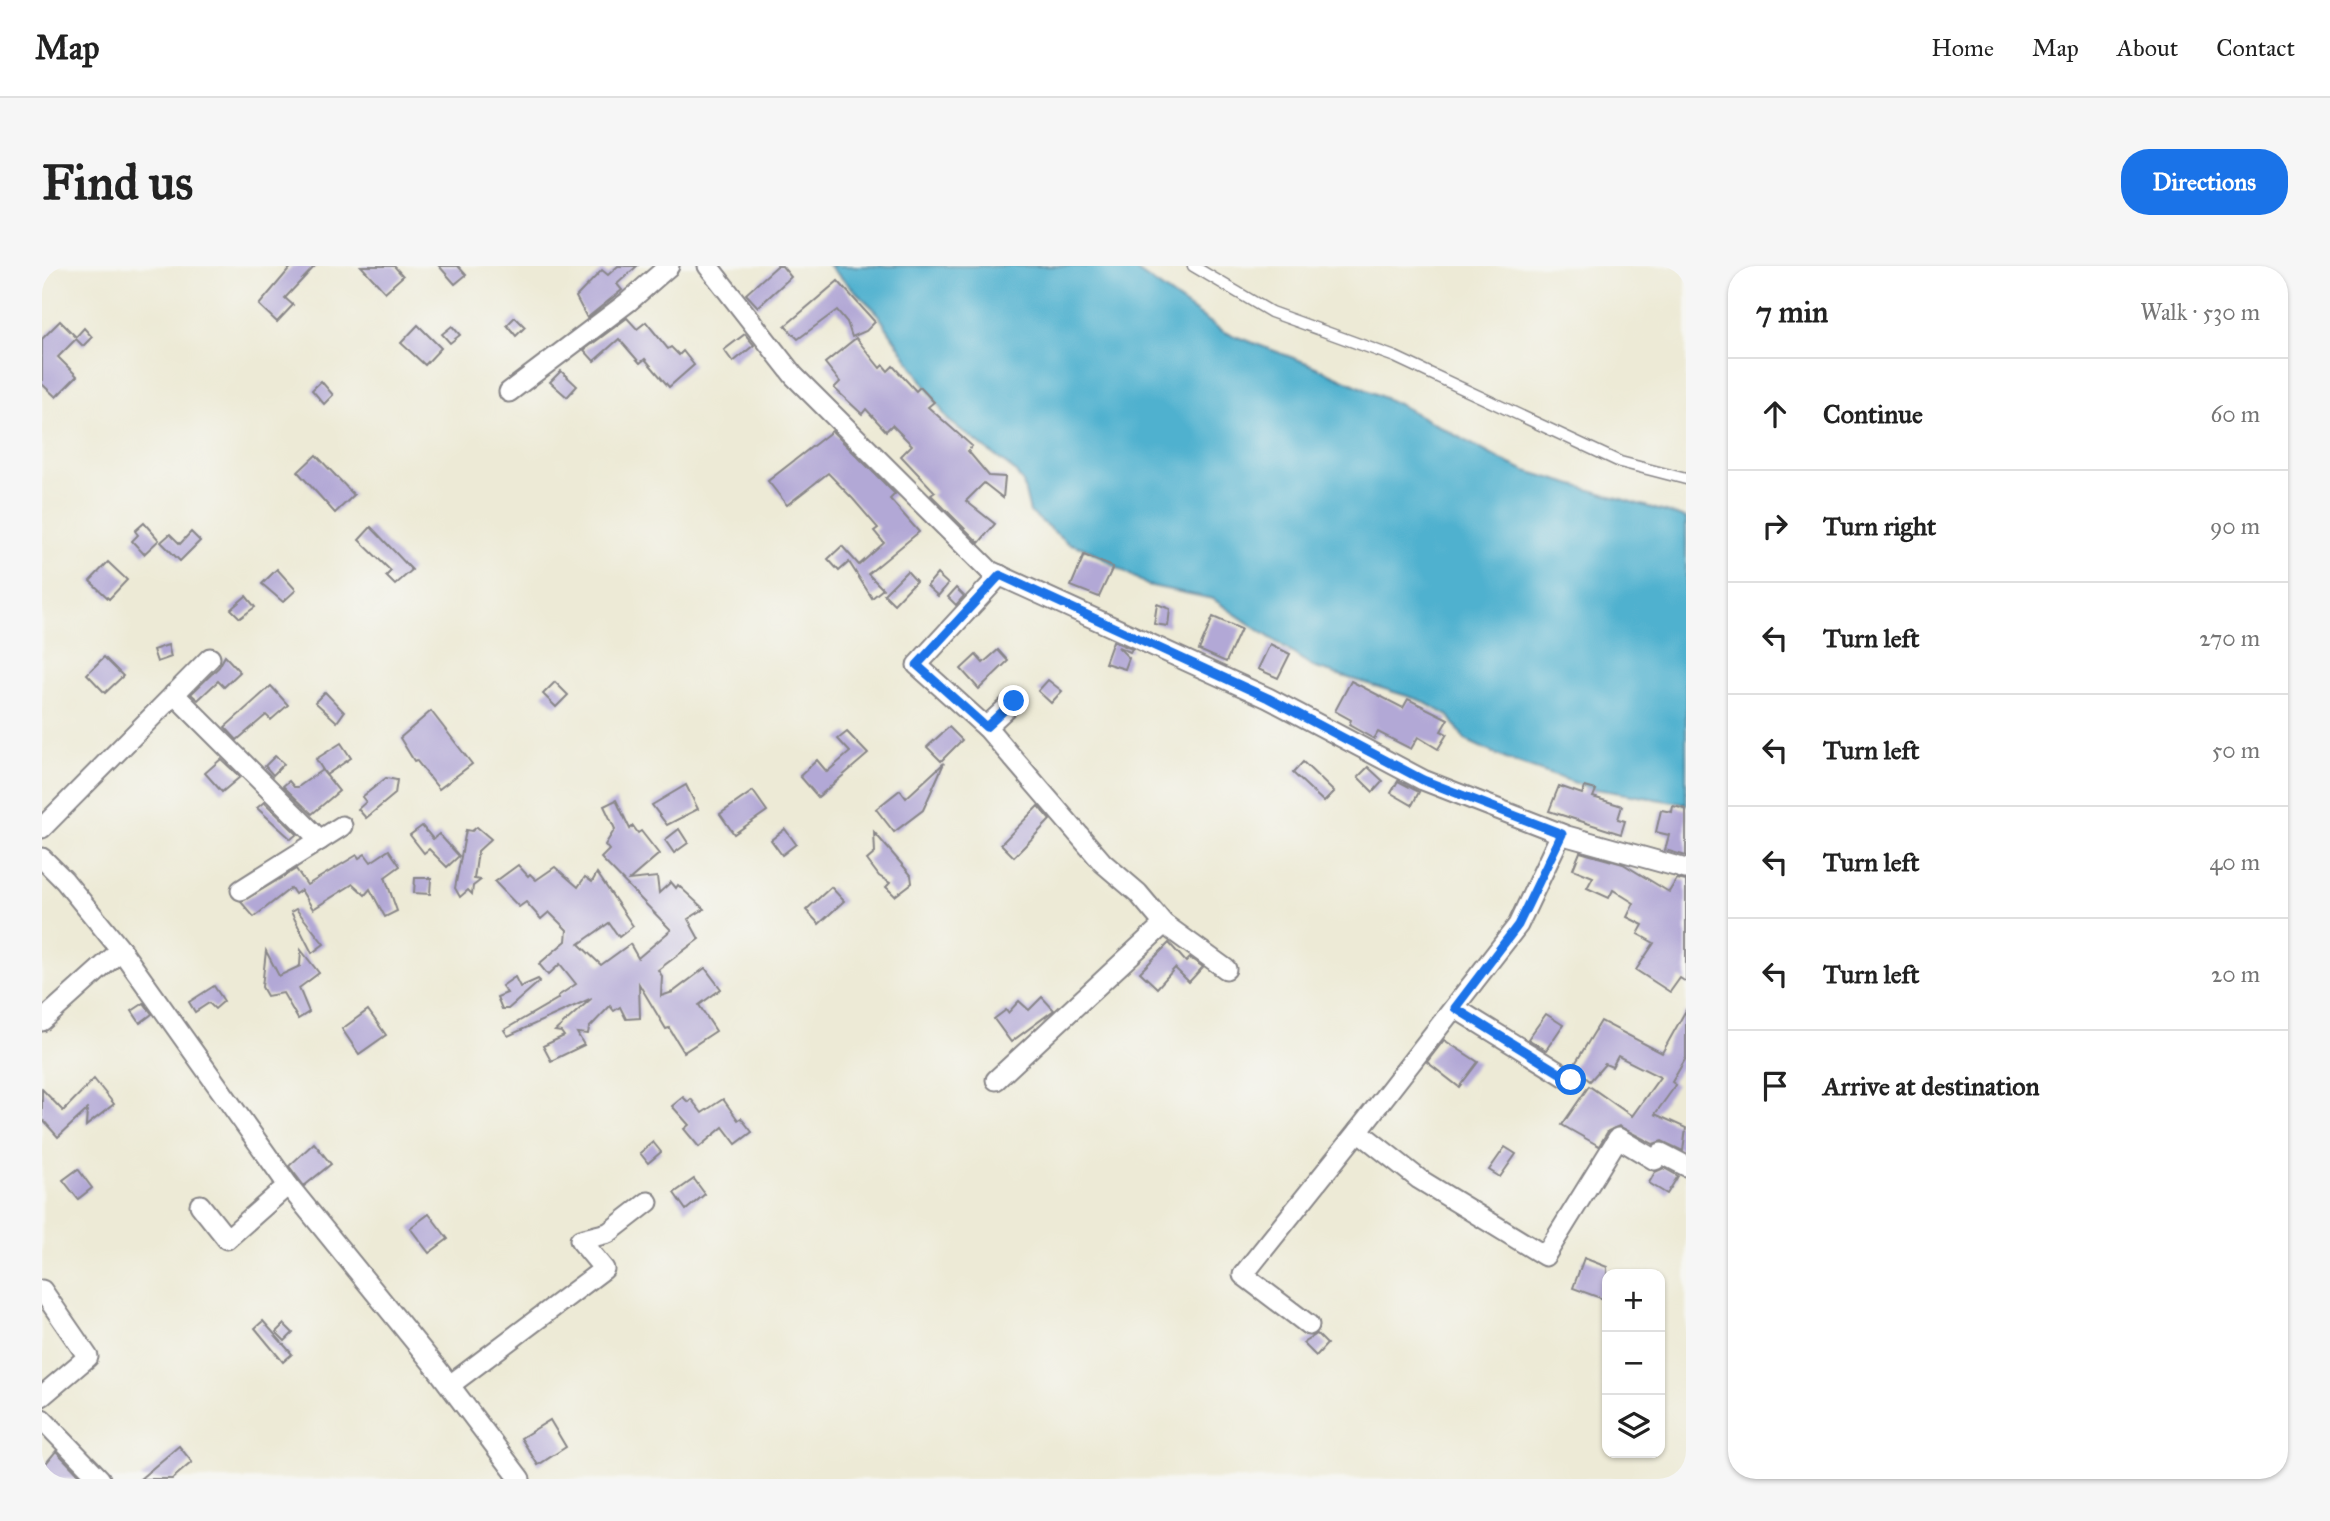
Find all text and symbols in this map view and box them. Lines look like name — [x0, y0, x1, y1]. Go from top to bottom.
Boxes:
text: Map — [35, 28, 99, 68]
text: Home — [1931, 33, 1994, 63]
text: Map — [2032, 33, 2079, 63]
text: About — [2117, 33, 2178, 63]
text: Contact — [2216, 33, 2295, 63]
button: Directions — [2121, 149, 2288, 215]
text: Find us — [42, 153, 193, 212]
text: 7 min — [1756, 294, 1828, 330]
text: Walk · 530 m — [2140, 298, 2260, 326]
icon: ahead — [1756, 395, 1794, 433]
text: Continue — [1823, 398, 1923, 430]
text: 60 m — [2211, 400, 2260, 428]
icon: right — [1756, 507, 1794, 545]
text: Turn right — [1823, 510, 1936, 542]
text: 90 m — [2210, 512, 2260, 540]
icon: left — [1756, 619, 1794, 657]
text: Turn left — [1823, 622, 1919, 654]
text: 270 m — [2199, 624, 2260, 652]
route end — [998, 685, 1029, 716]
icon: left — [1756, 731, 1794, 769]
text: Turn left — [1823, 734, 1919, 766]
text: 50 m — [2212, 736, 2260, 764]
icon: left — [1756, 843, 1794, 881]
text: Turn left — [1823, 846, 1919, 878]
text: 40 m — [2210, 848, 2260, 876]
icon: left — [1756, 955, 1794, 993]
text: Turn left — [1823, 958, 1919, 990]
text: 20 m — [2211, 960, 2260, 988]
route start — [1555, 1064, 1586, 1095]
icon: arrive — [1756, 1067, 1794, 1105]
text: Arrive at destination — [1823, 1070, 2040, 1102]
map controls — [1602, 1269, 1665, 1458]
button: + — [1602, 1269, 1665, 1332]
button: − — [1602, 1332, 1665, 1395]
button: layers — [1602, 1395, 1665, 1458]

